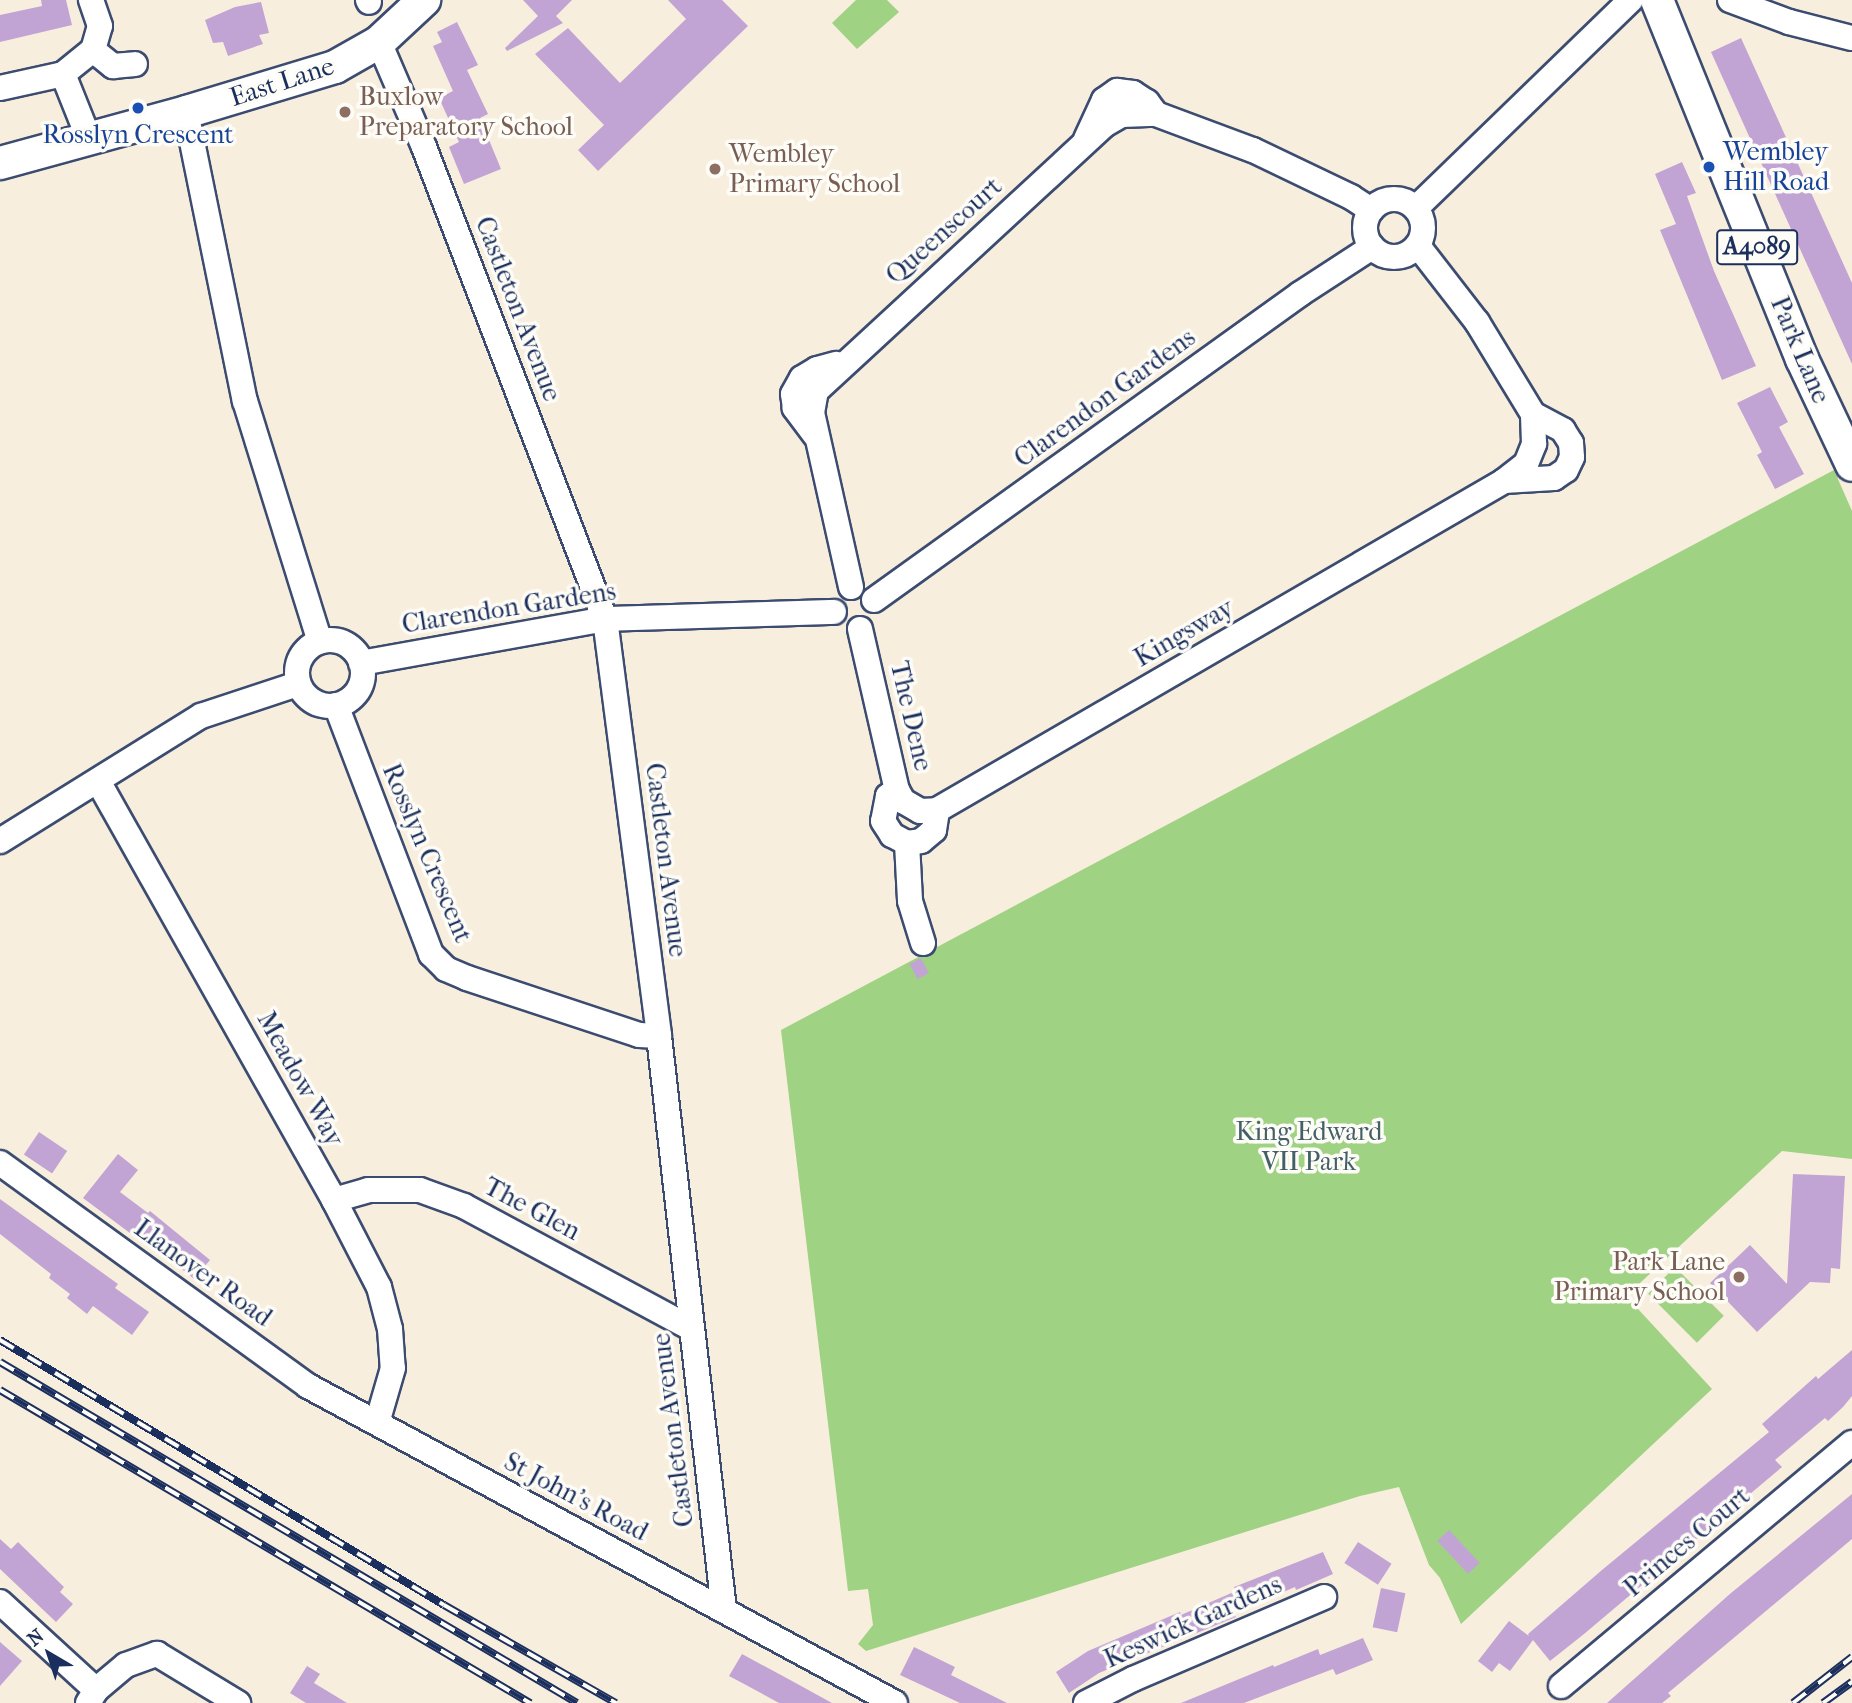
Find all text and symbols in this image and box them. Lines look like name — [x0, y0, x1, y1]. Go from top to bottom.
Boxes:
street label: East Lane — [226, 50, 338, 114]
place label: Buxlow Preparatory School — [359, 81, 573, 142]
marker: Rosslyn Crescent — [130, 100, 146, 116]
marker: Buxlow Preparatory School — [337, 104, 353, 120]
place label: Rosslyn Crescent — [42, 119, 234, 151]
place label: Wembley Hill Road — [1723, 136, 1829, 198]
place label: Wembley Primary School — [729, 138, 900, 200]
marker: Wembley Hill Road — [1701, 159, 1717, 175]
marker: Wembley Primary School — [707, 161, 723, 177]
street label: Queenscourt — [880, 171, 1008, 291]
street label: Castleton Avenue — [468, 212, 568, 406]
road number: A4089 — [1715, 226, 1799, 268]
street label: Park Lane — [1764, 292, 1836, 408]
street label: Clarendon Gardens — [1008, 322, 1202, 474]
street label: Clarendon Gardens — [400, 576, 618, 640]
street label: Kingsway — [1129, 592, 1239, 674]
street label: The Dene — [883, 658, 939, 774]
street label: Rosslyn Crescent — [375, 759, 479, 947]
street label: Castleton Avenue — [639, 761, 693, 959]
street label: Meadow Way — [250, 1006, 350, 1152]
park label: King Edward VII Park — [1236, 1116, 1382, 1178]
street label: The Glen — [479, 1171, 585, 1247]
street label: Llanover Road — [128, 1213, 278, 1333]
place label: Park Lane Primary School — [1554, 1246, 1725, 1308]
marker: Park Lane Primary School — [1731, 1269, 1747, 1285]
street label: Castleton Avenue — [646, 1331, 700, 1529]
street label: St John's Road — [499, 1446, 653, 1548]
street label: Princes Court — [1618, 1480, 1756, 1604]
street label: Keswick Gardens — [1099, 1569, 1287, 1675]
north arrow — [14, 1619, 84, 1689]
text: N — [23, 1625, 48, 1651]

